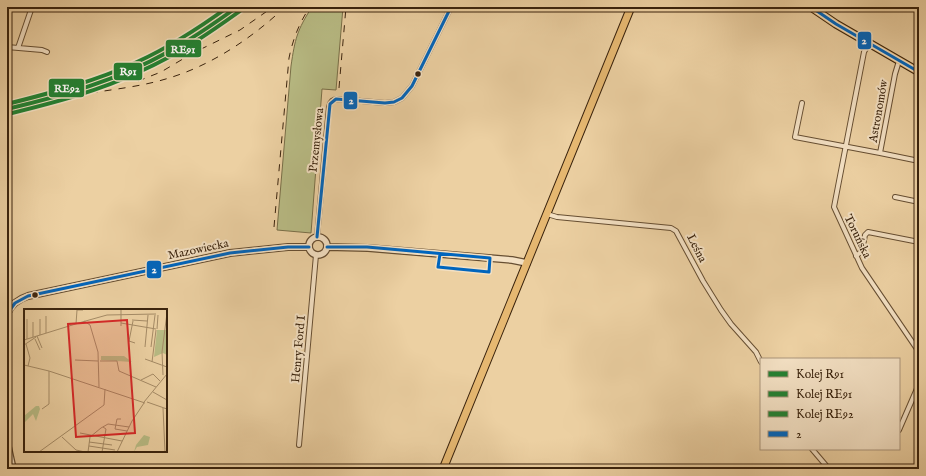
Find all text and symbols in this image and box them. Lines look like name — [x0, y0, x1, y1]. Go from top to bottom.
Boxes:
line badge: 2 — [857, 31, 872, 50]
text: 2 — [861, 34, 867, 48]
line badge: RE91 — [165, 39, 202, 58]
text: RE91 — [171, 43, 195, 57]
line badge: R91 — [113, 62, 143, 81]
text: R91 — [119, 65, 137, 79]
unlabelled marker — [413, 69, 423, 79]
street label: Astronomów — [865, 77, 892, 145]
line badge: RE92 — [48, 78, 85, 98]
text: RE92 — [54, 82, 81, 96]
line badge: 2 — [343, 91, 358, 110]
text: 2 — [348, 94, 354, 108]
street label: Przemysłowa — [306, 106, 327, 173]
street label: Toruńska — [841, 212, 875, 261]
street label: Leśna — [683, 231, 710, 266]
street label: Mazowiecka — [166, 236, 231, 263]
line badge: 2 — [146, 260, 162, 279]
text: 2 — [151, 263, 157, 277]
unlabelled marker — [30, 290, 40, 300]
inset map — [24, 309, 167, 452]
street label: Henry Ford I — [288, 315, 309, 383]
legend — [760, 358, 900, 450]
text: Kolej R91 — [796, 367, 844, 382]
text: Kolej RE91 — [796, 387, 852, 402]
text: Kolej RE92 — [796, 407, 854, 422]
text: 2 — [796, 427, 802, 442]

